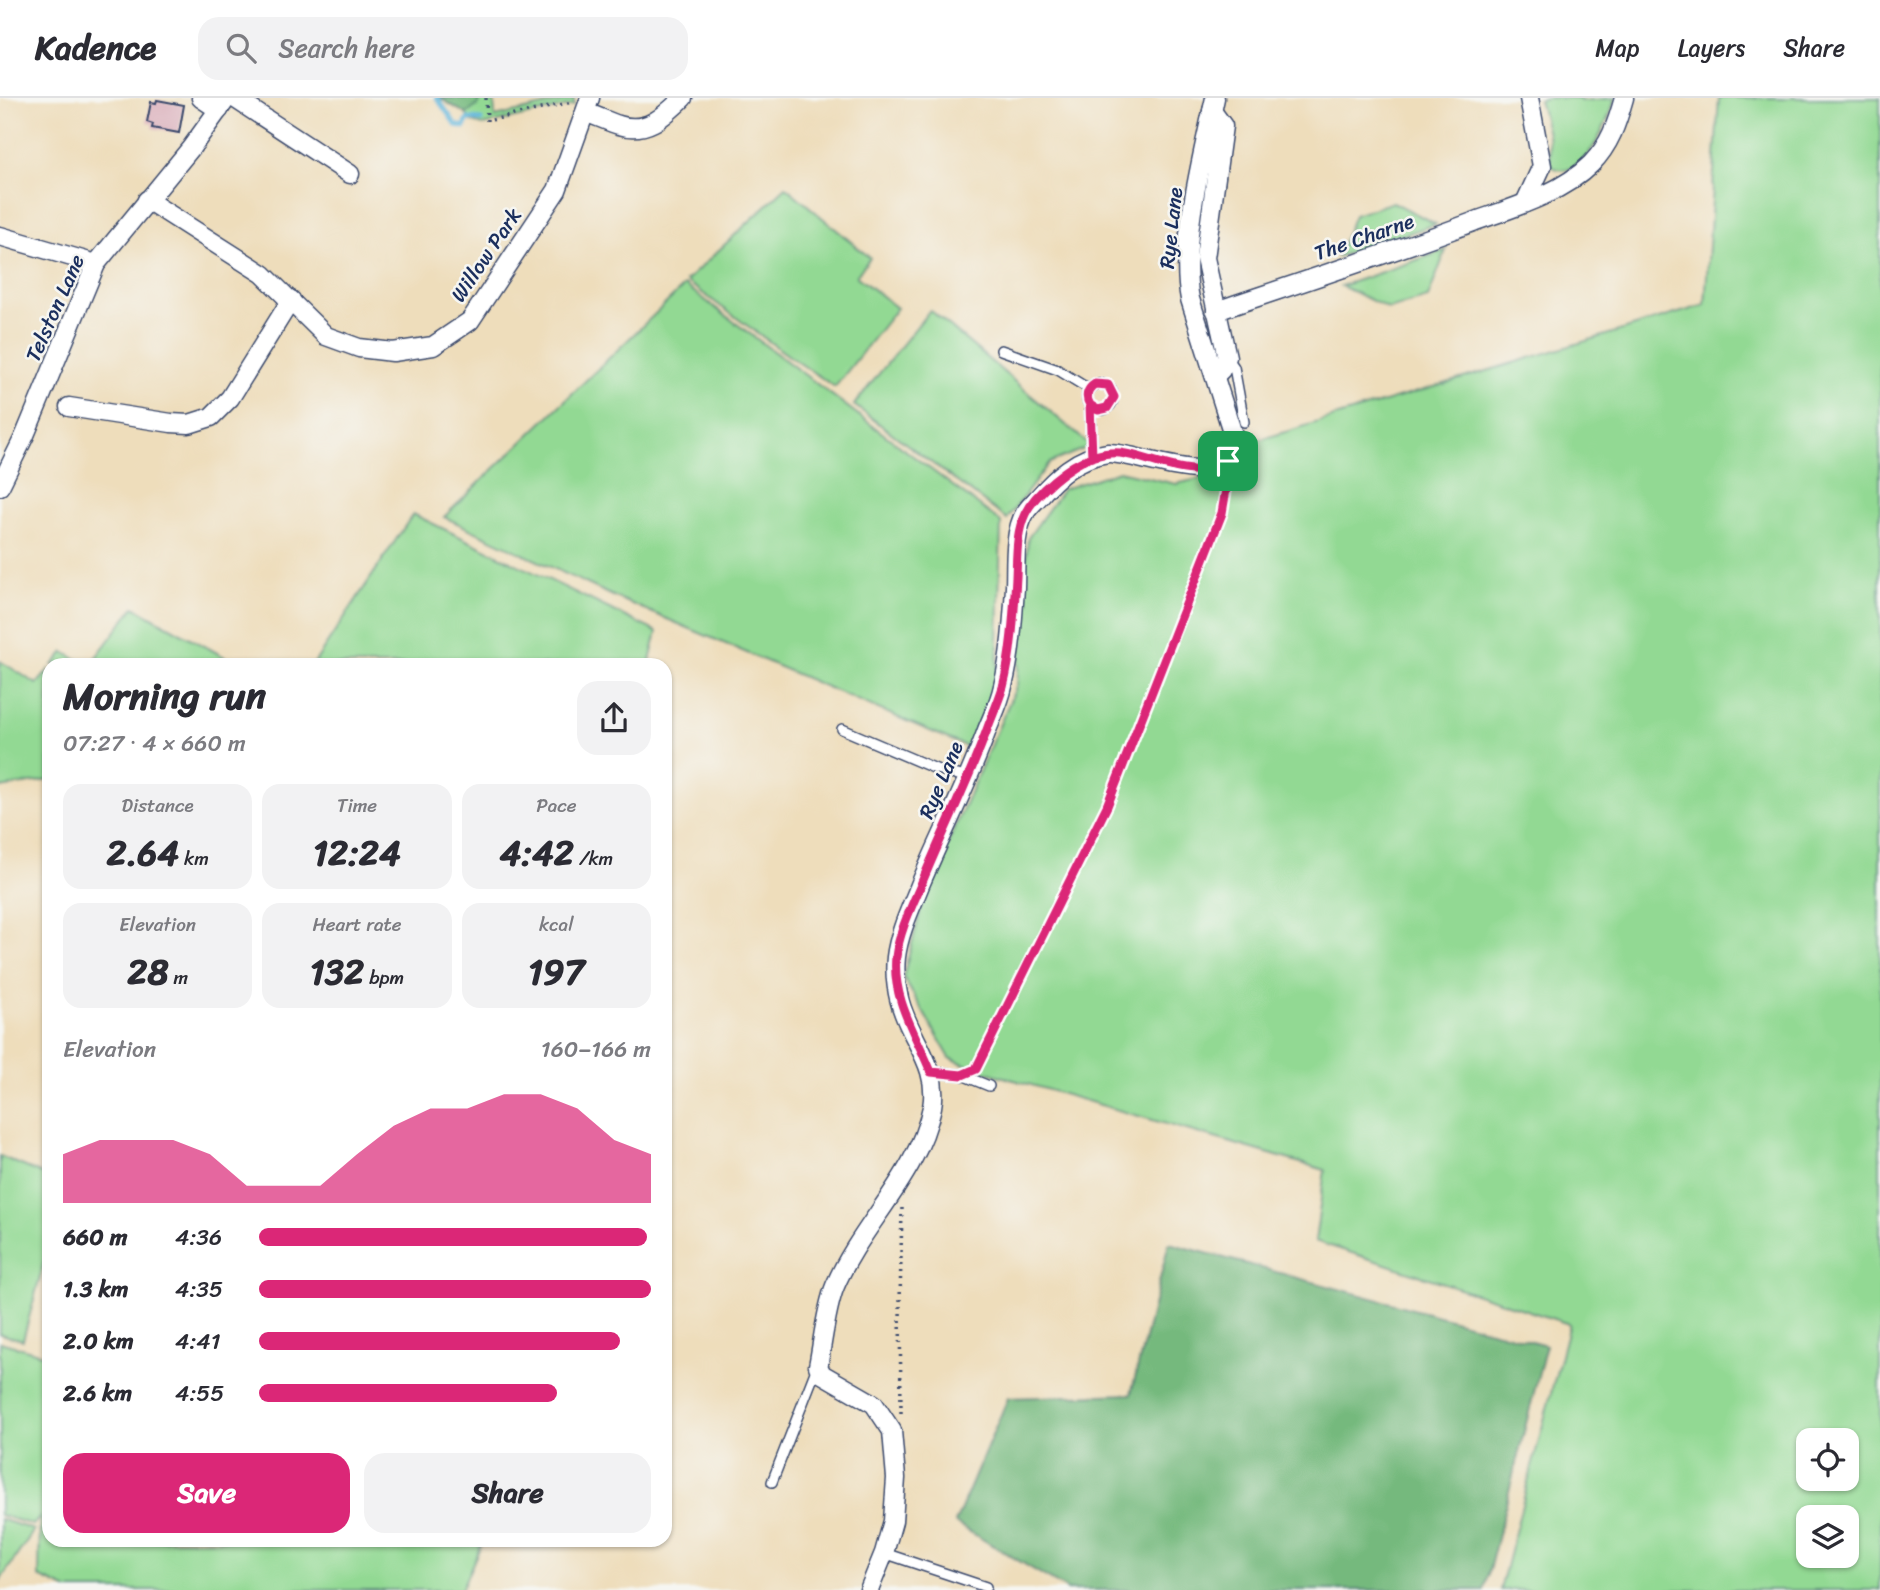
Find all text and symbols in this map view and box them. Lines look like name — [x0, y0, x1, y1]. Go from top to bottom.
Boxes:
search box — [198, 17, 688, 80]
text: Kadence — [35, 19, 156, 77]
text: Search here — [278, 25, 415, 71]
text: Map — [1595, 27, 1640, 69]
text: Layers — [1678, 27, 1745, 69]
text: Share — [1783, 27, 1845, 69]
icon: search — [222, 29, 260, 67]
street label: Rye Lane — [1148, 185, 1194, 271]
street label: Willow Park — [440, 200, 532, 310]
street label: The Charne — [1309, 202, 1419, 272]
street label: Telston Lane — [14, 248, 96, 368]
pin — [1198, 431, 1258, 491]
icon: arrive — [1209, 442, 1247, 480]
text: Morning run — [63, 663, 266, 730]
button: share — [577, 681, 651, 755]
text: 07:27 · 4 × 660 m — [63, 723, 246, 764]
street label: Rye Lane — [908, 735, 974, 825]
text: Distance — [122, 789, 194, 822]
text: Time — [337, 789, 377, 822]
text: Pace — [536, 789, 576, 822]
text: 2.64 — [107, 822, 179, 884]
text: 12:24 — [313, 822, 401, 884]
text: 4:42 — [500, 822, 574, 884]
text: km — [179, 842, 209, 875]
text: /km — [574, 842, 613, 875]
text: Elevation — [119, 908, 196, 941]
text: Heart rate — [312, 908, 402, 941]
text: kcal — [539, 908, 574, 941]
text: 28 — [127, 941, 169, 1003]
text: 132 — [310, 941, 364, 1003]
text: 197 — [528, 941, 585, 1003]
text: m — [169, 961, 188, 994]
text: bpm — [364, 961, 404, 994]
text: Elevation — [63, 1029, 156, 1070]
text: 160–166 m — [541, 1029, 651, 1070]
text: 660 m — [63, 1217, 127, 1258]
text: 4:36 — [175, 1217, 222, 1258]
text: 1.3 km — [63, 1269, 128, 1310]
text: 4:35 — [175, 1269, 223, 1310]
text: 2.0 km — [63, 1321, 134, 1362]
text: 4:41 — [175, 1321, 221, 1362]
text: 2.6 km — [63, 1373, 132, 1414]
text: 4:55 — [175, 1373, 224, 1414]
map controls — [1796, 1428, 1859, 1568]
button: locate — [1796, 1428, 1859, 1491]
button: Save — [63, 1453, 350, 1533]
button: Share — [364, 1453, 651, 1533]
button: layers — [1796, 1505, 1859, 1568]

